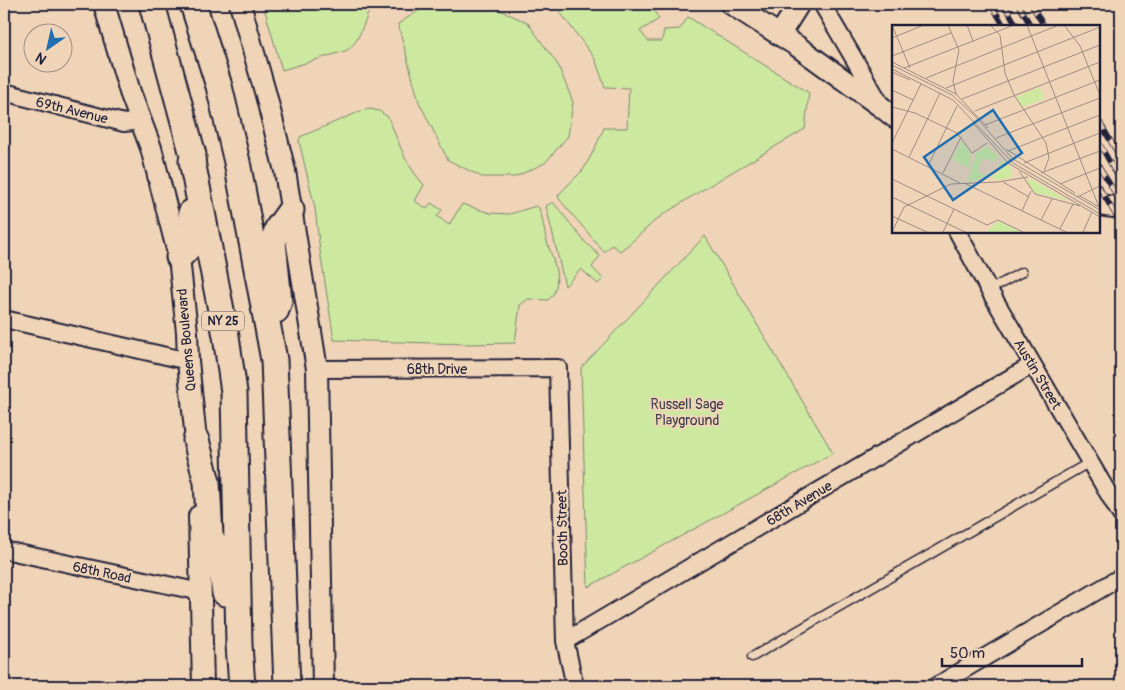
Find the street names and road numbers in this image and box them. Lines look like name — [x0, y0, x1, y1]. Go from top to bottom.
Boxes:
street label: 69th Avenue — [34, 93, 110, 128]
street label: Queens Boulevard — [174, 288, 199, 392]
road number: NY 25 — [202, 312, 244, 331]
street label: Austin Street — [1010, 336, 1065, 413]
street label: 68th Drive — [407, 361, 467, 378]
street label: 68th Avenue — [763, 477, 835, 530]
street label: Booth Street — [553, 489, 572, 566]
street label: 68th Road — [71, 558, 133, 587]

